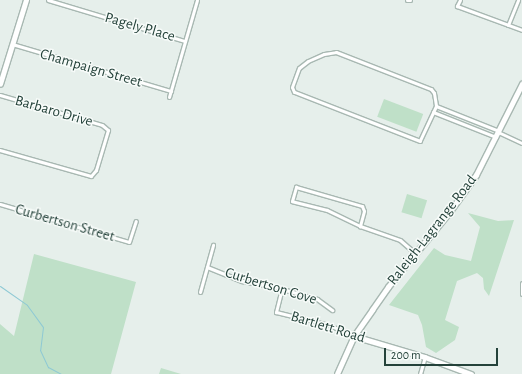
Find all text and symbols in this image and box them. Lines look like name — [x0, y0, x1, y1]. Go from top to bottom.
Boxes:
street label: Pagely Place — [103, 8, 177, 46]
street label: Champaign Street — [38, 45, 144, 91]
street label: Barbaro Drive — [13, 91, 95, 131]
street label: Raleigh-Lagrange Road — [383, 171, 481, 289]
street label: Curbertson Street — [13, 200, 117, 246]
street label: Curbertson Cove — [223, 264, 319, 308]
street label: Bartlett Road — [289, 307, 367, 347]
scale bar — [386, 340, 500, 366]
text: 200 m — [391, 349, 421, 361]

